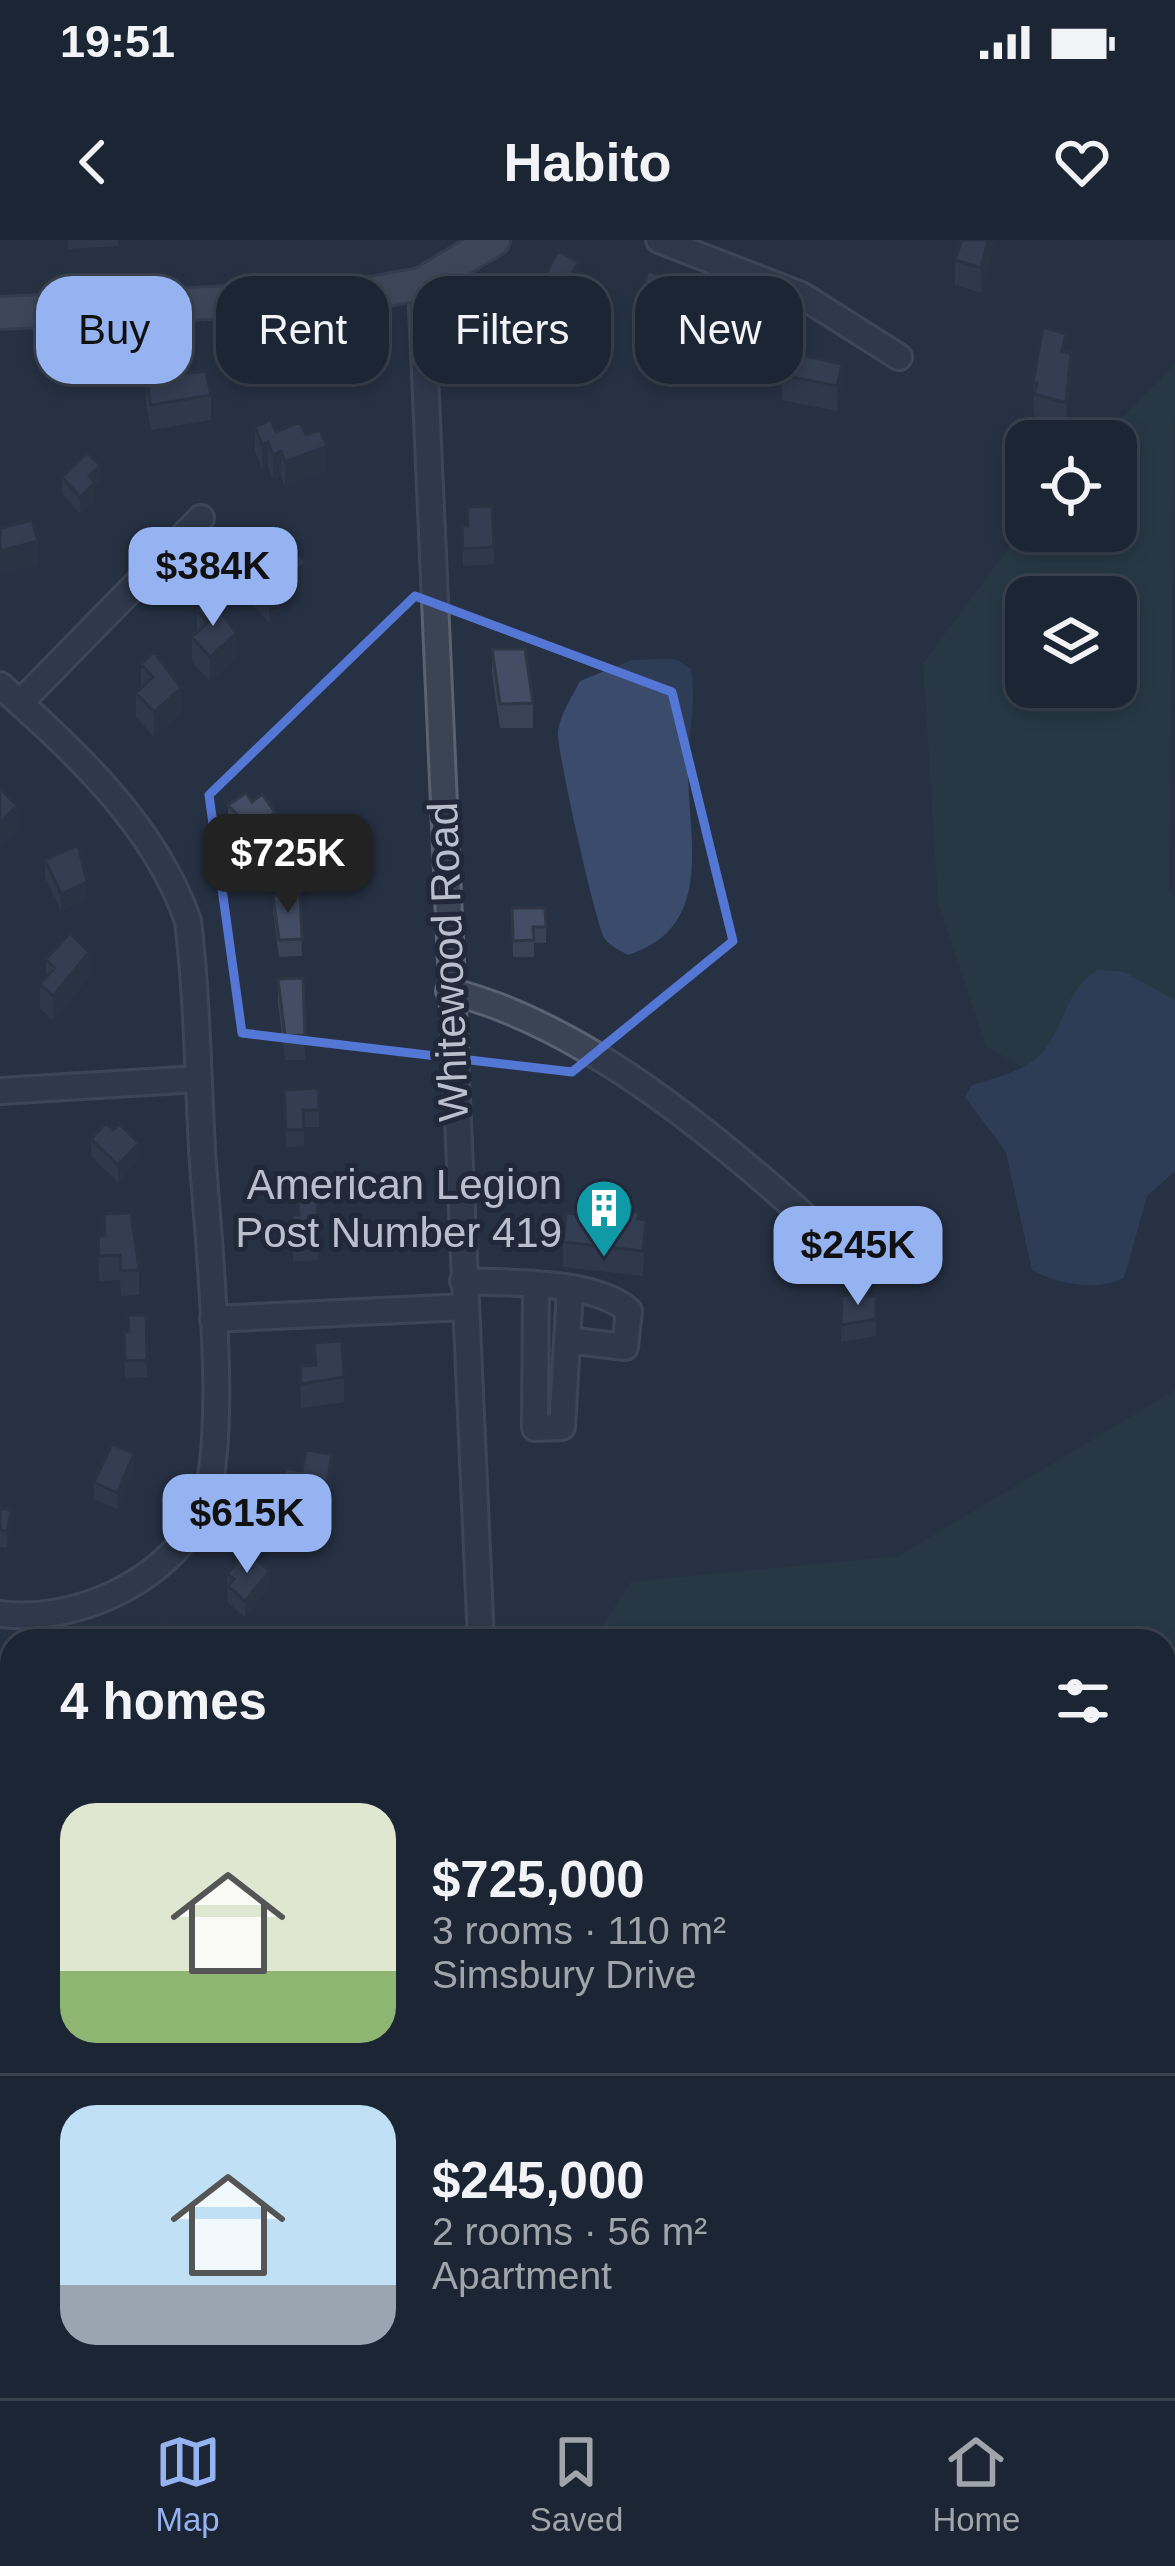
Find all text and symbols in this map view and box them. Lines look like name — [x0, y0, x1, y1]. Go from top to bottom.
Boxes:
text: 19:51 — [60, 16, 175, 67]
icon: back — [60, 129, 126, 195]
icon: heart — [1049, 129, 1115, 195]
text: Habito — [504, 132, 672, 192]
chip: Buy — [36, 276, 192, 384]
chip: Rent — [216, 276, 389, 384]
chip: Filters — [413, 276, 611, 384]
chip: New — [635, 276, 803, 384]
map controls — [1005, 420, 1137, 708]
button: locate — [1005, 420, 1137, 552]
pin: $384K — [129, 527, 297, 629]
text: $384K — [156, 544, 270, 587]
button: layers — [1005, 576, 1137, 708]
street label: Whitewood Road — [419, 801, 477, 1123]
pin: $725K — [204, 814, 372, 916]
text: $725K — [231, 831, 345, 874]
place label: American Legion Post Number 419 — [235, 1161, 562, 1256]
building icon: American Legion Post Number 419 — [573, 1177, 635, 1259]
pin: $245K — [774, 1206, 942, 1308]
text: $245K — [801, 1223, 915, 1266]
pin: $615K — [163, 1474, 331, 1576]
text: $615K — [190, 1491, 304, 1534]
icon: filters — [1050, 1668, 1116, 1734]
text: 4 homes — [60, 1673, 267, 1730]
icon: home — [156, 1851, 300, 1995]
text: $725,000 — [432, 1851, 645, 1908]
text: 3 rooms · 110 m² — [432, 1909, 726, 1952]
text: Simsbury Drive — [432, 1953, 696, 1996]
text: $245,000 — [432, 2152, 645, 2209]
icon: home — [156, 2153, 300, 2297]
text: 2 rooms · 56 m² — [432, 2210, 707, 2253]
text: Apartment — [432, 2254, 612, 2297]
tab: Map — [155, 2429, 221, 2539]
tab: Saved — [530, 2429, 623, 2539]
tab: Home — [932, 2429, 1020, 2539]

